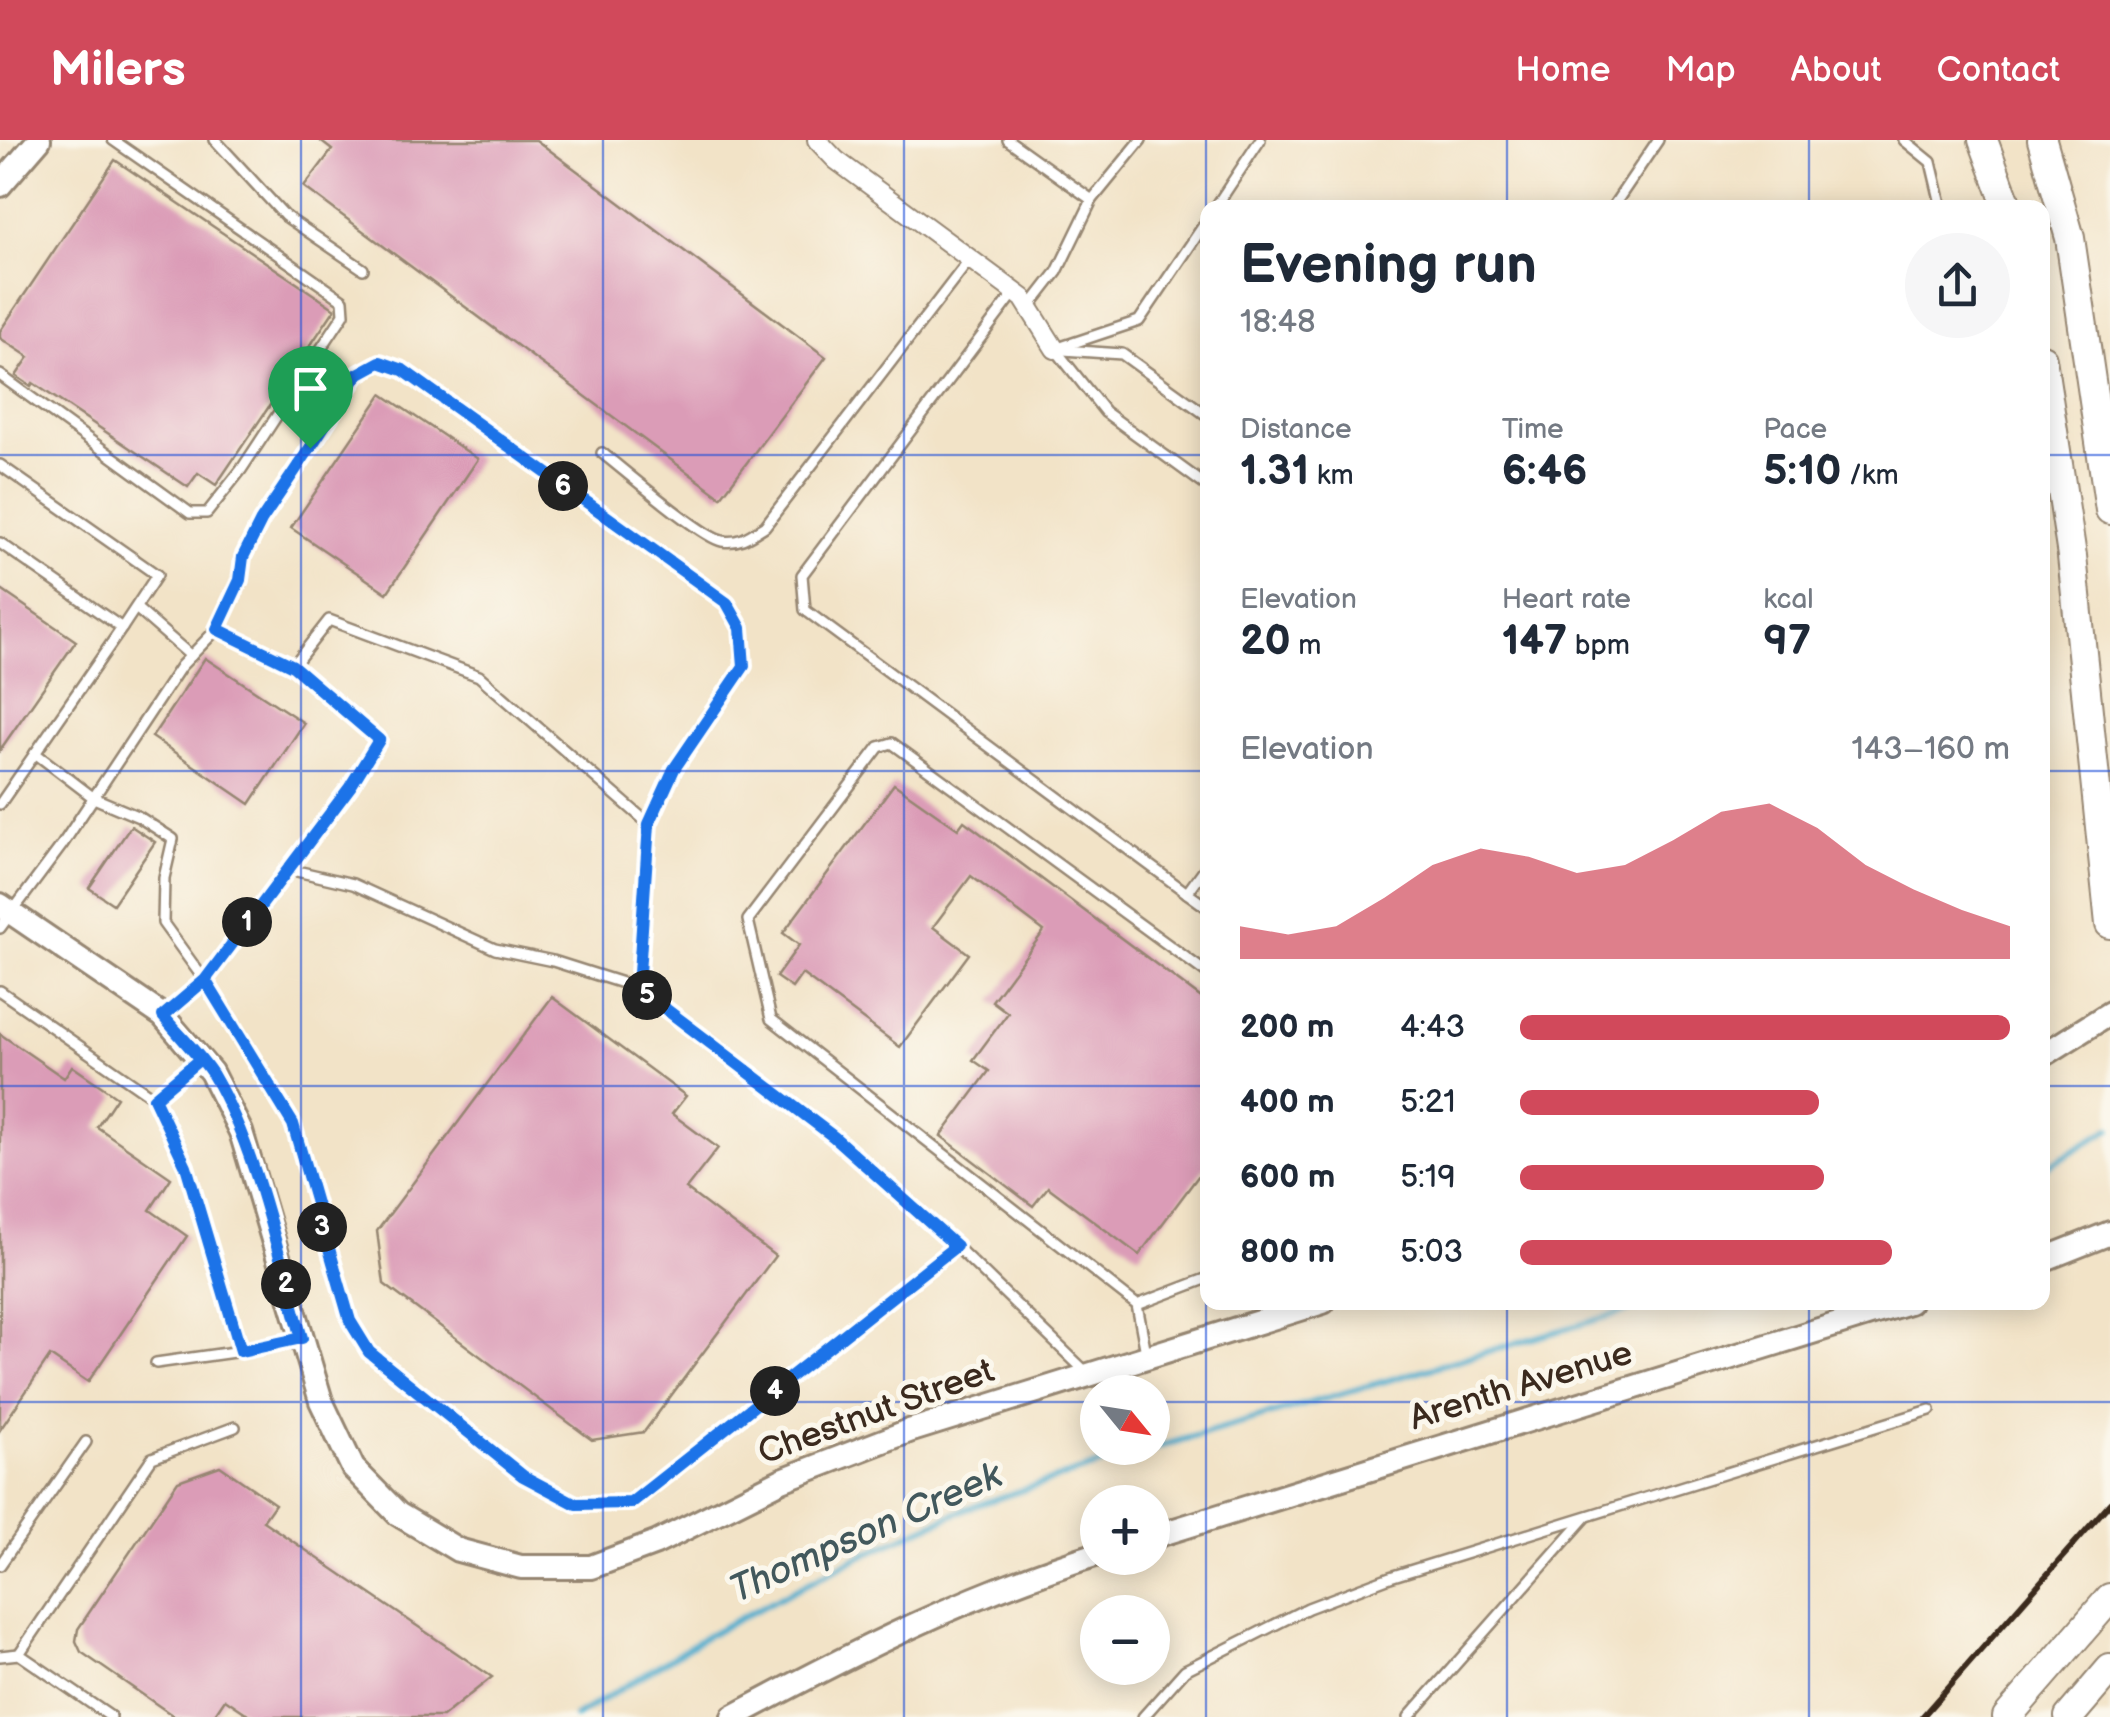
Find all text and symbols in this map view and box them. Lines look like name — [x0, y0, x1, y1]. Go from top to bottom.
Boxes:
text: Milers — [50, 42, 186, 99]
text: Home — [1515, 49, 1610, 92]
text: Map — [1665, 49, 1736, 92]
text: About — [1791, 49, 1882, 92]
text: Contact — [1937, 49, 2060, 92]
text: Evening run — [1240, 232, 1537, 299]
button: share — [1905, 233, 2010, 338]
text: 18:48 — [1240, 303, 1316, 342]
pin — [268, 346, 353, 449]
icon: arrive — [283, 361, 338, 416]
text: Distance — [1240, 413, 1352, 446]
text: Time — [1502, 413, 1564, 446]
text: Pace — [1763, 413, 1827, 446]
text: 1.31 — [1240, 446, 1309, 497]
text: 6:46 — [1502, 446, 1587, 497]
text: 5:10 — [1763, 446, 1842, 497]
text: km — [1309, 459, 1354, 492]
text: /km — [1842, 459, 1899, 492]
pin: 6 — [538, 461, 588, 511]
text: 6 — [555, 469, 571, 502]
text: Elevation — [1240, 583, 1357, 616]
text: Heart rate — [1502, 583, 1631, 616]
text: kcal — [1763, 583, 1814, 616]
text: 20 — [1240, 616, 1291, 667]
text: 147 — [1502, 616, 1567, 667]
text: 97 — [1763, 616, 1811, 667]
text: m — [1291, 629, 1321, 662]
text: bpm — [1567, 629, 1630, 662]
text: Elevation — [1240, 730, 1373, 769]
text: 143–160 m — [1851, 730, 2010, 769]
pin: 1 — [222, 897, 272, 947]
text: 1 — [241, 905, 253, 938]
pin: 5 — [622, 970, 672, 1020]
text: 5 — [639, 978, 655, 1011]
text: 200 m — [1240, 1008, 1334, 1047]
text: 4:43 — [1400, 1008, 1465, 1047]
text: 400 m — [1240, 1083, 1335, 1122]
text: 5:21 — [1400, 1083, 1456, 1122]
text: 600 m — [1240, 1158, 1335, 1197]
text: 5:19 — [1400, 1158, 1456, 1197]
pin: 3 — [297, 1202, 347, 1252]
text: 3 — [314, 1210, 330, 1243]
text: 800 m — [1240, 1233, 1335, 1272]
text: 5:03 — [1400, 1233, 1463, 1272]
pin: 2 — [261, 1259, 311, 1309]
text: 2 — [278, 1267, 294, 1300]
street label: Arenth Avenue — [1404, 1332, 1638, 1440]
street label: Chestnut Street — [752, 1349, 1000, 1475]
pin: 4 — [750, 1366, 800, 1416]
text: 4 — [767, 1374, 783, 1407]
north arrow — [1080, 1375, 1170, 1465]
map controls — [1080, 1375, 1170, 1685]
water label: Thompson Creek — [723, 1452, 1010, 1613]
button: + — [1080, 1485, 1170, 1575]
button: − — [1080, 1595, 1170, 1685]

